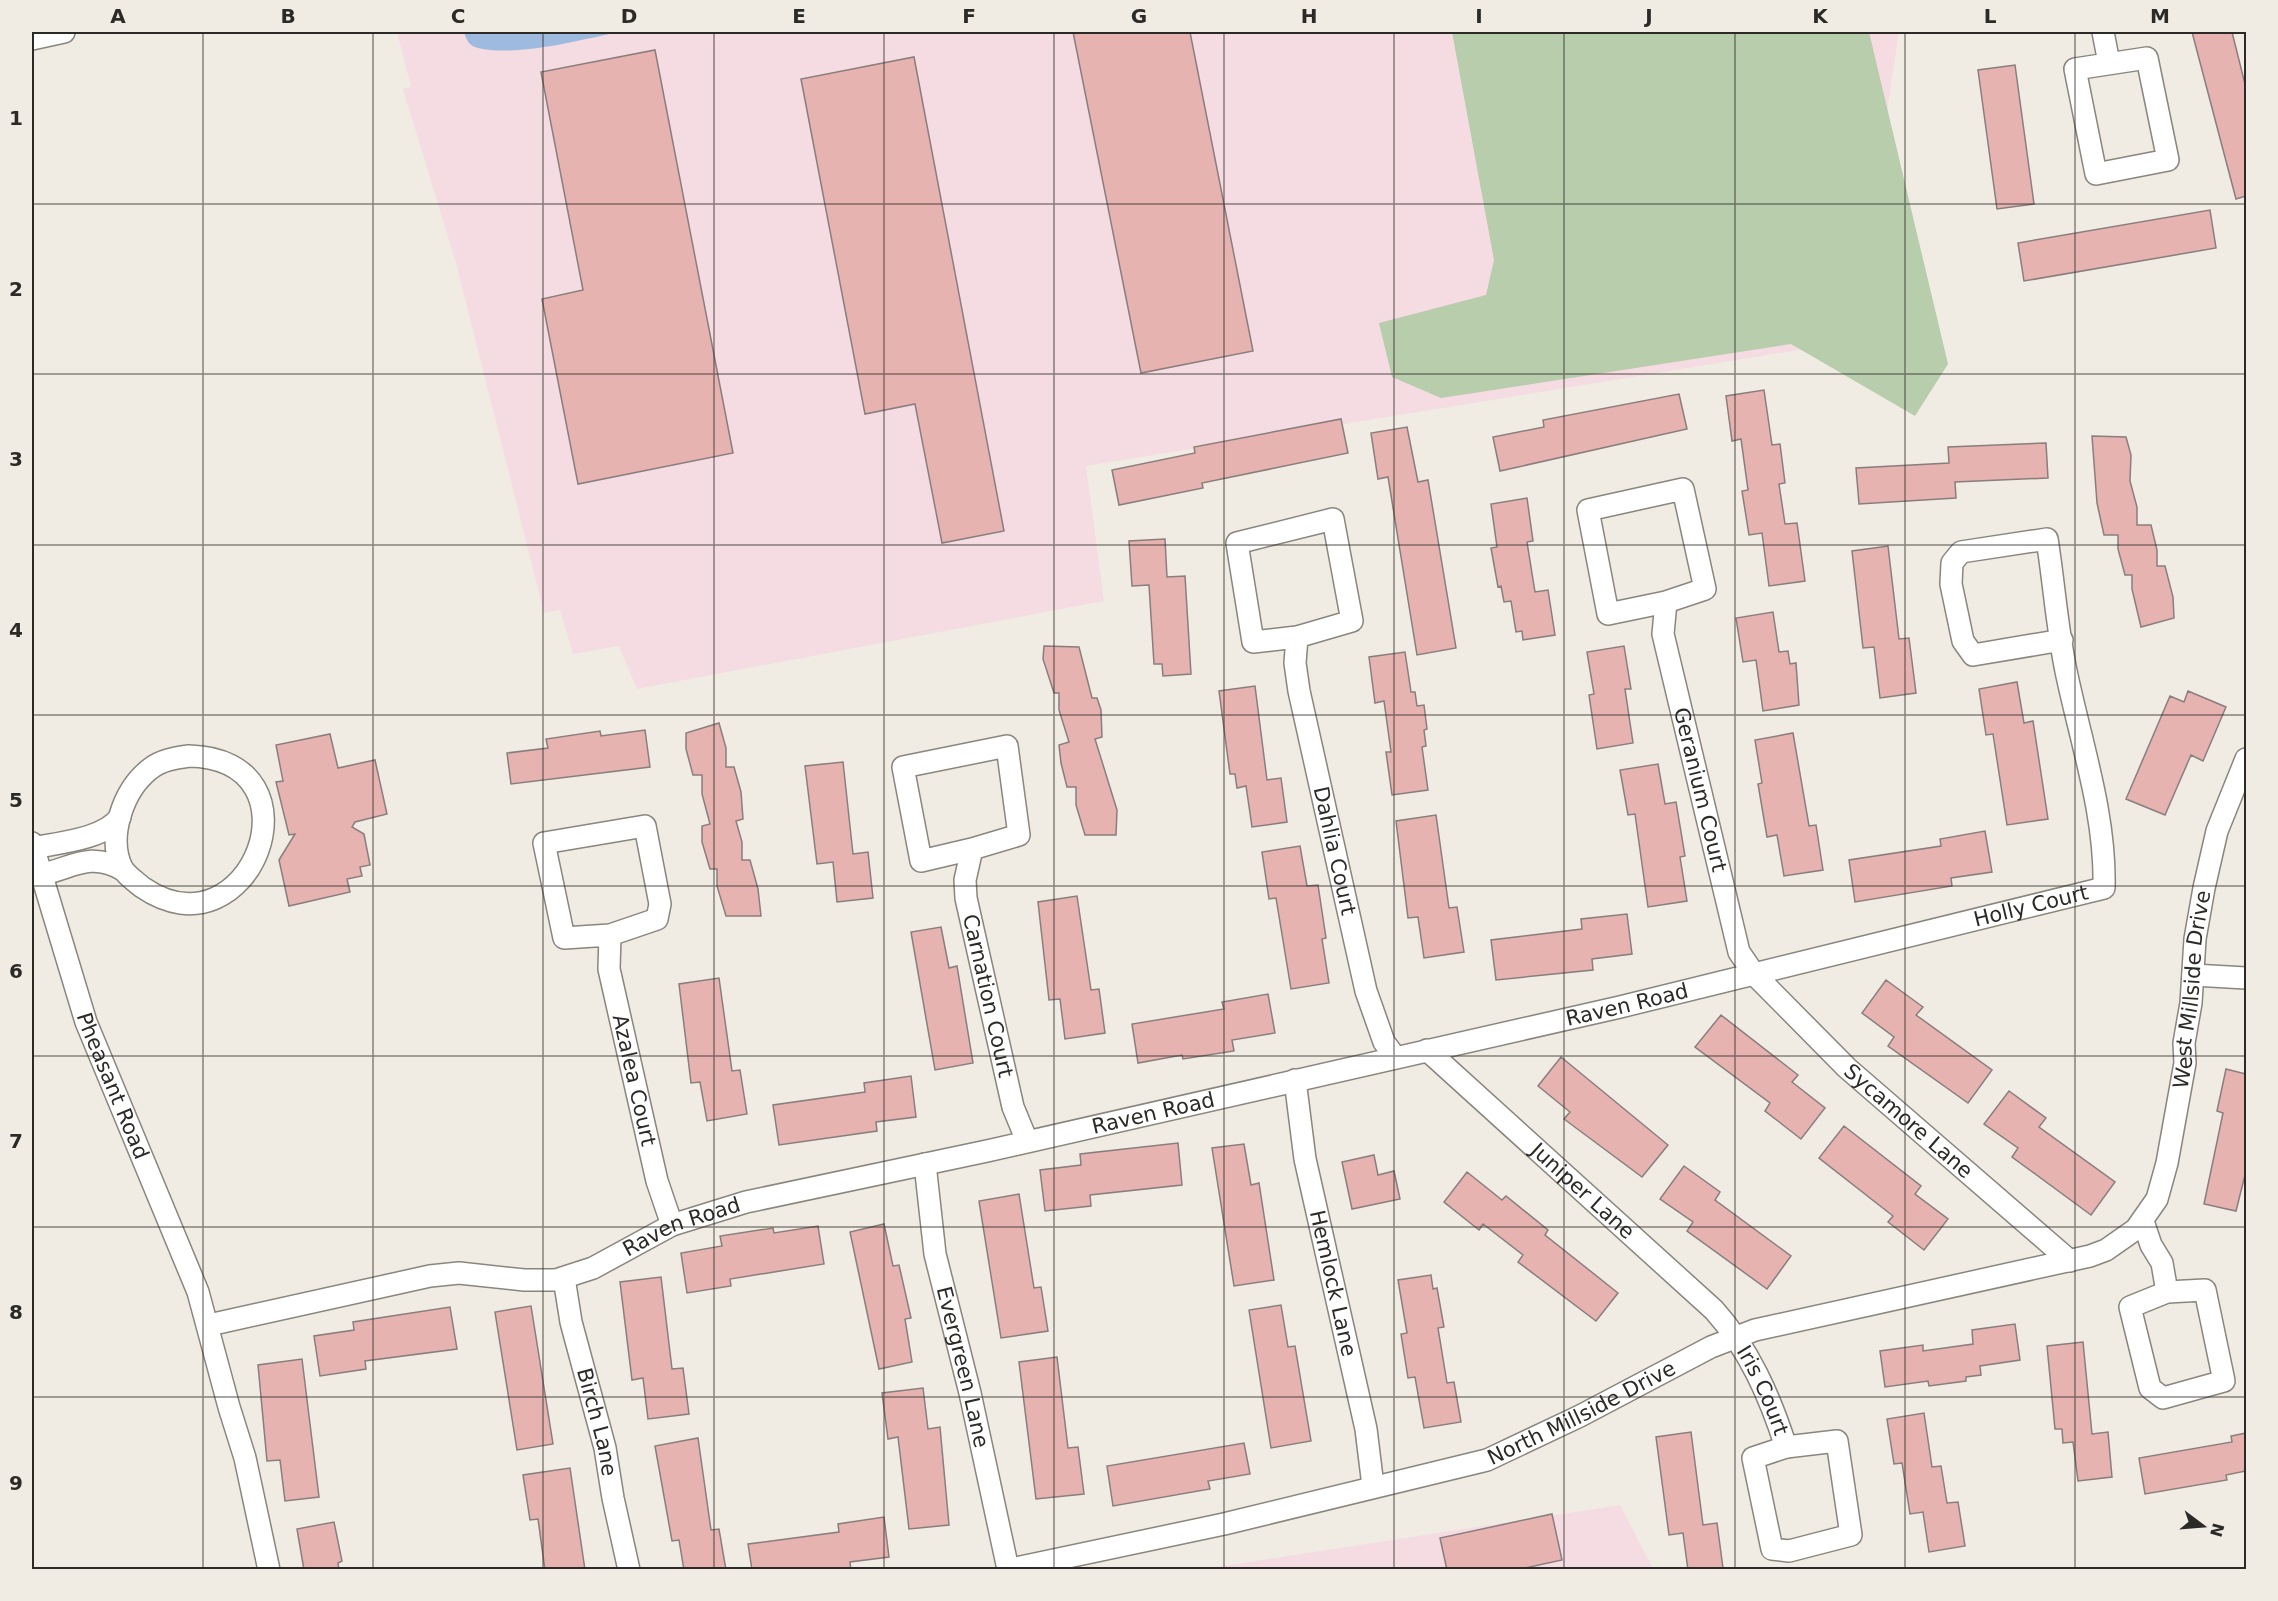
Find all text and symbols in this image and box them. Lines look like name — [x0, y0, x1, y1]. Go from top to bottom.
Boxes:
text: A — [110, 4, 126, 28]
text: B — [280, 4, 296, 28]
text: C — [451, 4, 465, 28]
text: D — [621, 4, 637, 28]
text: E — [792, 4, 806, 28]
text: F — [962, 4, 976, 28]
text: G — [1131, 4, 1147, 28]
text: H — [1301, 4, 1317, 28]
text: I — [1475, 4, 1483, 28]
text: J — [1643, 4, 1653, 28]
text: K — [1812, 4, 1829, 28]
text: L — [1984, 4, 1997, 28]
text: M — [2150, 4, 2170, 28]
text: 1 — [9, 106, 23, 130]
text: 2 — [9, 277, 23, 301]
text: 3 — [9, 447, 23, 471]
text: 4 — [9, 618, 23, 642]
street label: Geranium Court — [1669, 705, 1731, 874]
street label: Dahlia Court — [1309, 784, 1361, 917]
text: 5 — [9, 788, 23, 812]
street label: Holly Court — [1971, 880, 2091, 932]
street label: West Millside Drive — [2169, 889, 2215, 1091]
street label: Carnation Court — [958, 912, 1018, 1080]
text: 6 — [9, 959, 23, 983]
street label: Raven Road — [1563, 979, 1691, 1031]
street label: Pheasant Road — [72, 1010, 154, 1163]
street label: Azalea Court — [608, 1012, 661, 1148]
street label: Sycamore Lane — [1839, 1059, 1977, 1183]
street label: Raven Road — [1090, 1088, 1217, 1139]
text: 7 — [9, 1129, 23, 1153]
street label: Juniper Lane — [1525, 1137, 1639, 1244]
street label: Raven Road — [619, 1193, 743, 1261]
street label: Hemlock Lane — [1305, 1208, 1361, 1359]
street label: Evergreen Lane — [932, 1284, 993, 1450]
text: 8 — [9, 1300, 23, 1324]
street label: Iris Court — [1732, 1341, 1793, 1438]
street label: North Millside Drive — [1484, 1356, 1679, 1470]
street label: Birch Lane — [572, 1365, 621, 1478]
text: 9 — [9, 1471, 23, 1495]
north arrow — [2173, 1496, 2233, 1556]
text: N — [2206, 1521, 2228, 1539]

